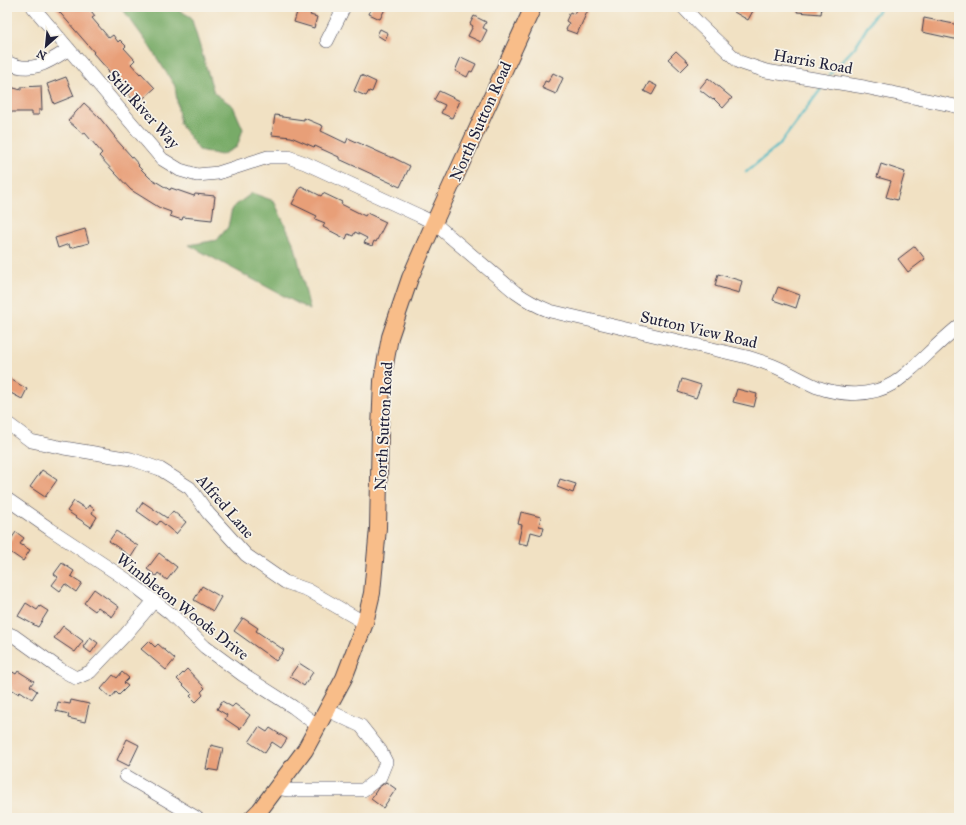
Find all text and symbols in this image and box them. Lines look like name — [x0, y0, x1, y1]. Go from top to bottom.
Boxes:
north arrow — [26, 26, 66, 66]
street label: Harris Road — [772, 45, 854, 78]
text: N — [34, 46, 49, 62]
street label: North Sutton Road — [446, 58, 515, 184]
street label: Still River Way — [103, 66, 184, 153]
street label: Sutton View Road — [639, 307, 759, 352]
street label: North Sutton Road — [371, 361, 396, 491]
street label: Alfred Lane — [192, 470, 259, 542]
street label: Wimbleton Woods Drive — [113, 549, 253, 664]

